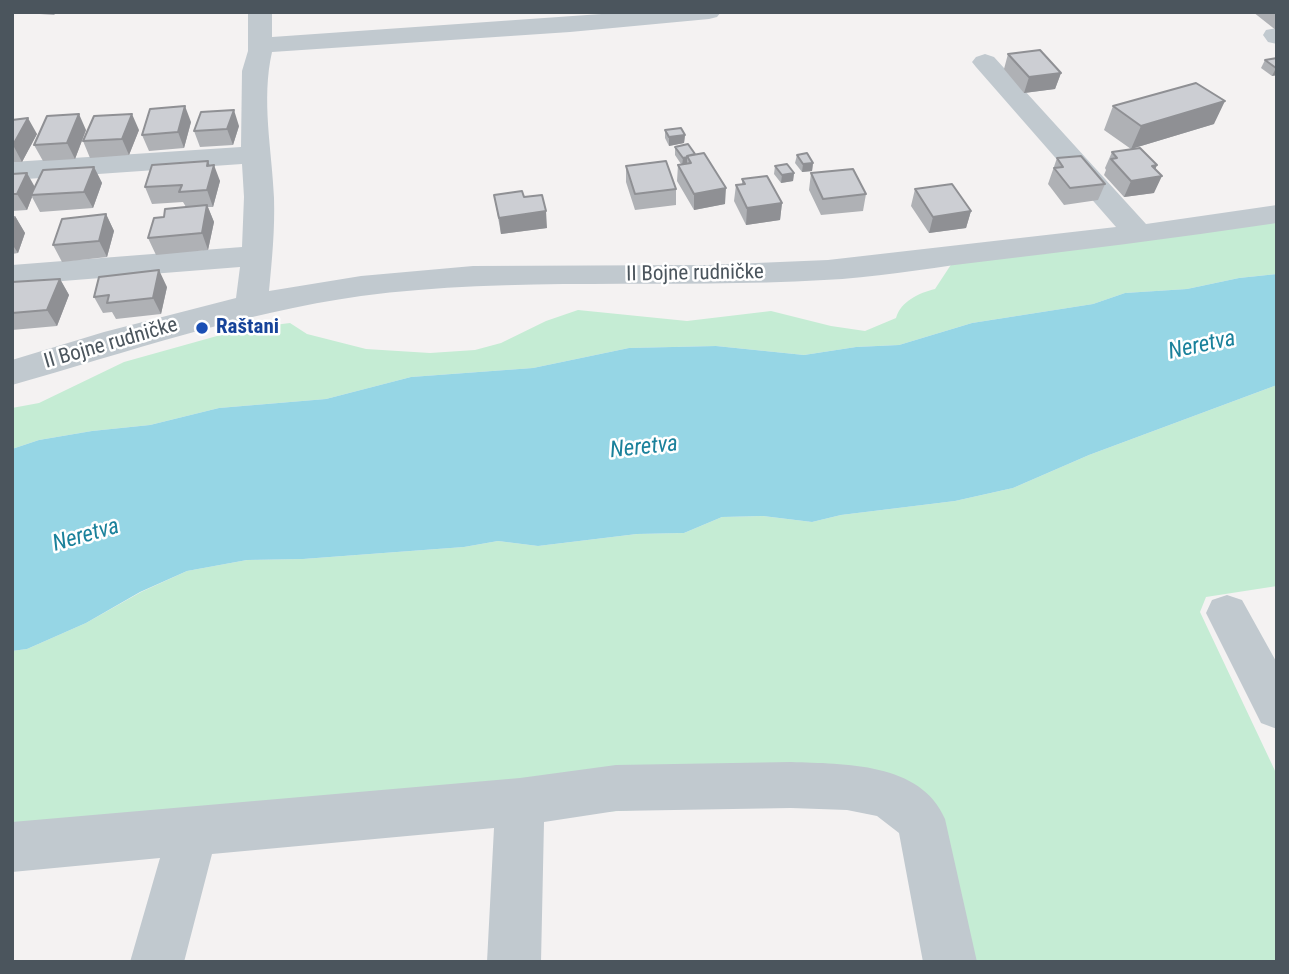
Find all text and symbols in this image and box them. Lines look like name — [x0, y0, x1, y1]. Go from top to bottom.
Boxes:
street label: II Bojne rudničke — [626, 260, 764, 288]
street label: II Bojne rudničke — [41, 313, 181, 375]
place label: Raštani — [216, 315, 279, 341]
marker: Raštani — [194, 320, 210, 336]
water label: Neretva — [1166, 325, 1238, 367]
water label: Neretva — [609, 431, 679, 465]
water label: Neretva — [50, 513, 122, 559]

